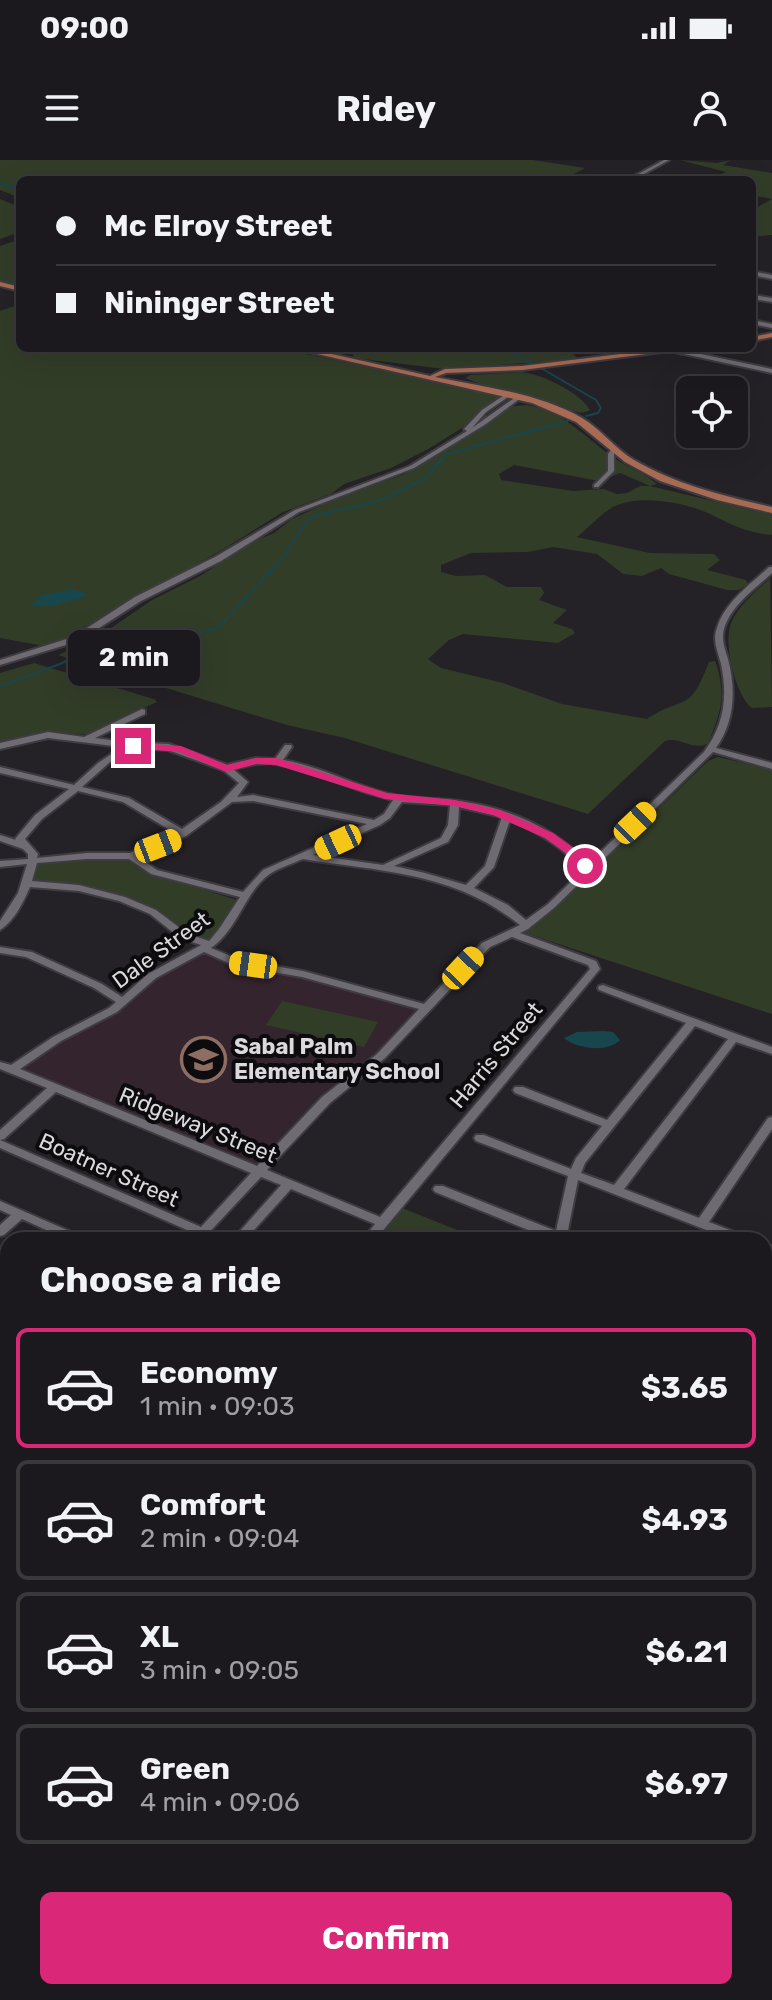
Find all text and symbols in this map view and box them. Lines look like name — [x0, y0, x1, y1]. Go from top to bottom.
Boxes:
text: 09:00 — [40, 10, 129, 46]
icon: menu — [40, 86, 84, 130]
icon: person — [688, 86, 732, 130]
text: Ridey — [336, 87, 436, 130]
text: Mc Elroy Street — [104, 208, 332, 244]
text: Nininger Street — [104, 285, 335, 321]
map controls — [676, 376, 748, 448]
button: locate — [676, 376, 748, 448]
callout: 2 min — [67, 630, 199, 686]
text: 2 min — [99, 642, 169, 673]
route end — [115, 728, 151, 764]
car — [609, 798, 661, 848]
car — [311, 821, 365, 863]
car — [131, 826, 185, 866]
route start — [567, 848, 603, 884]
street label: Dale Street — [107, 905, 215, 994]
car — [438, 942, 488, 994]
car — [228, 950, 278, 980]
street label: Harris Street — [444, 996, 548, 1114]
place label: Sabal Palm Elementary School — [234, 1033, 440, 1085]
school or university icon: Sabal Palm Elementary School — [179, 1035, 227, 1083]
street label: Ridgeway Street — [115, 1081, 281, 1169]
street label: Boatner Street — [35, 1127, 184, 1213]
text: Choose a ride — [40, 1258, 281, 1301]
icon: car — [44, 1352, 116, 1424]
text: Economy — [140, 1355, 278, 1391]
text: $3.65 — [641, 1370, 728, 1406]
text: 1 min · 09:03 — [140, 1391, 295, 1422]
icon: car — [44, 1484, 116, 1556]
text: Comfort — [140, 1487, 266, 1523]
text: $4.93 — [642, 1502, 728, 1538]
text: 2 min · 09:04 — [140, 1523, 299, 1554]
icon: car — [44, 1616, 116, 1688]
text: XL — [140, 1619, 179, 1655]
text: $6.21 — [646, 1634, 728, 1670]
text: 3 min · 09:05 — [140, 1655, 299, 1686]
icon: car — [44, 1748, 116, 1820]
text: Green — [140, 1751, 230, 1787]
text: $6.97 — [645, 1766, 728, 1802]
text: 4 min · 09:06 — [140, 1787, 300, 1818]
button: Confirm — [40, 1892, 732, 1984]

